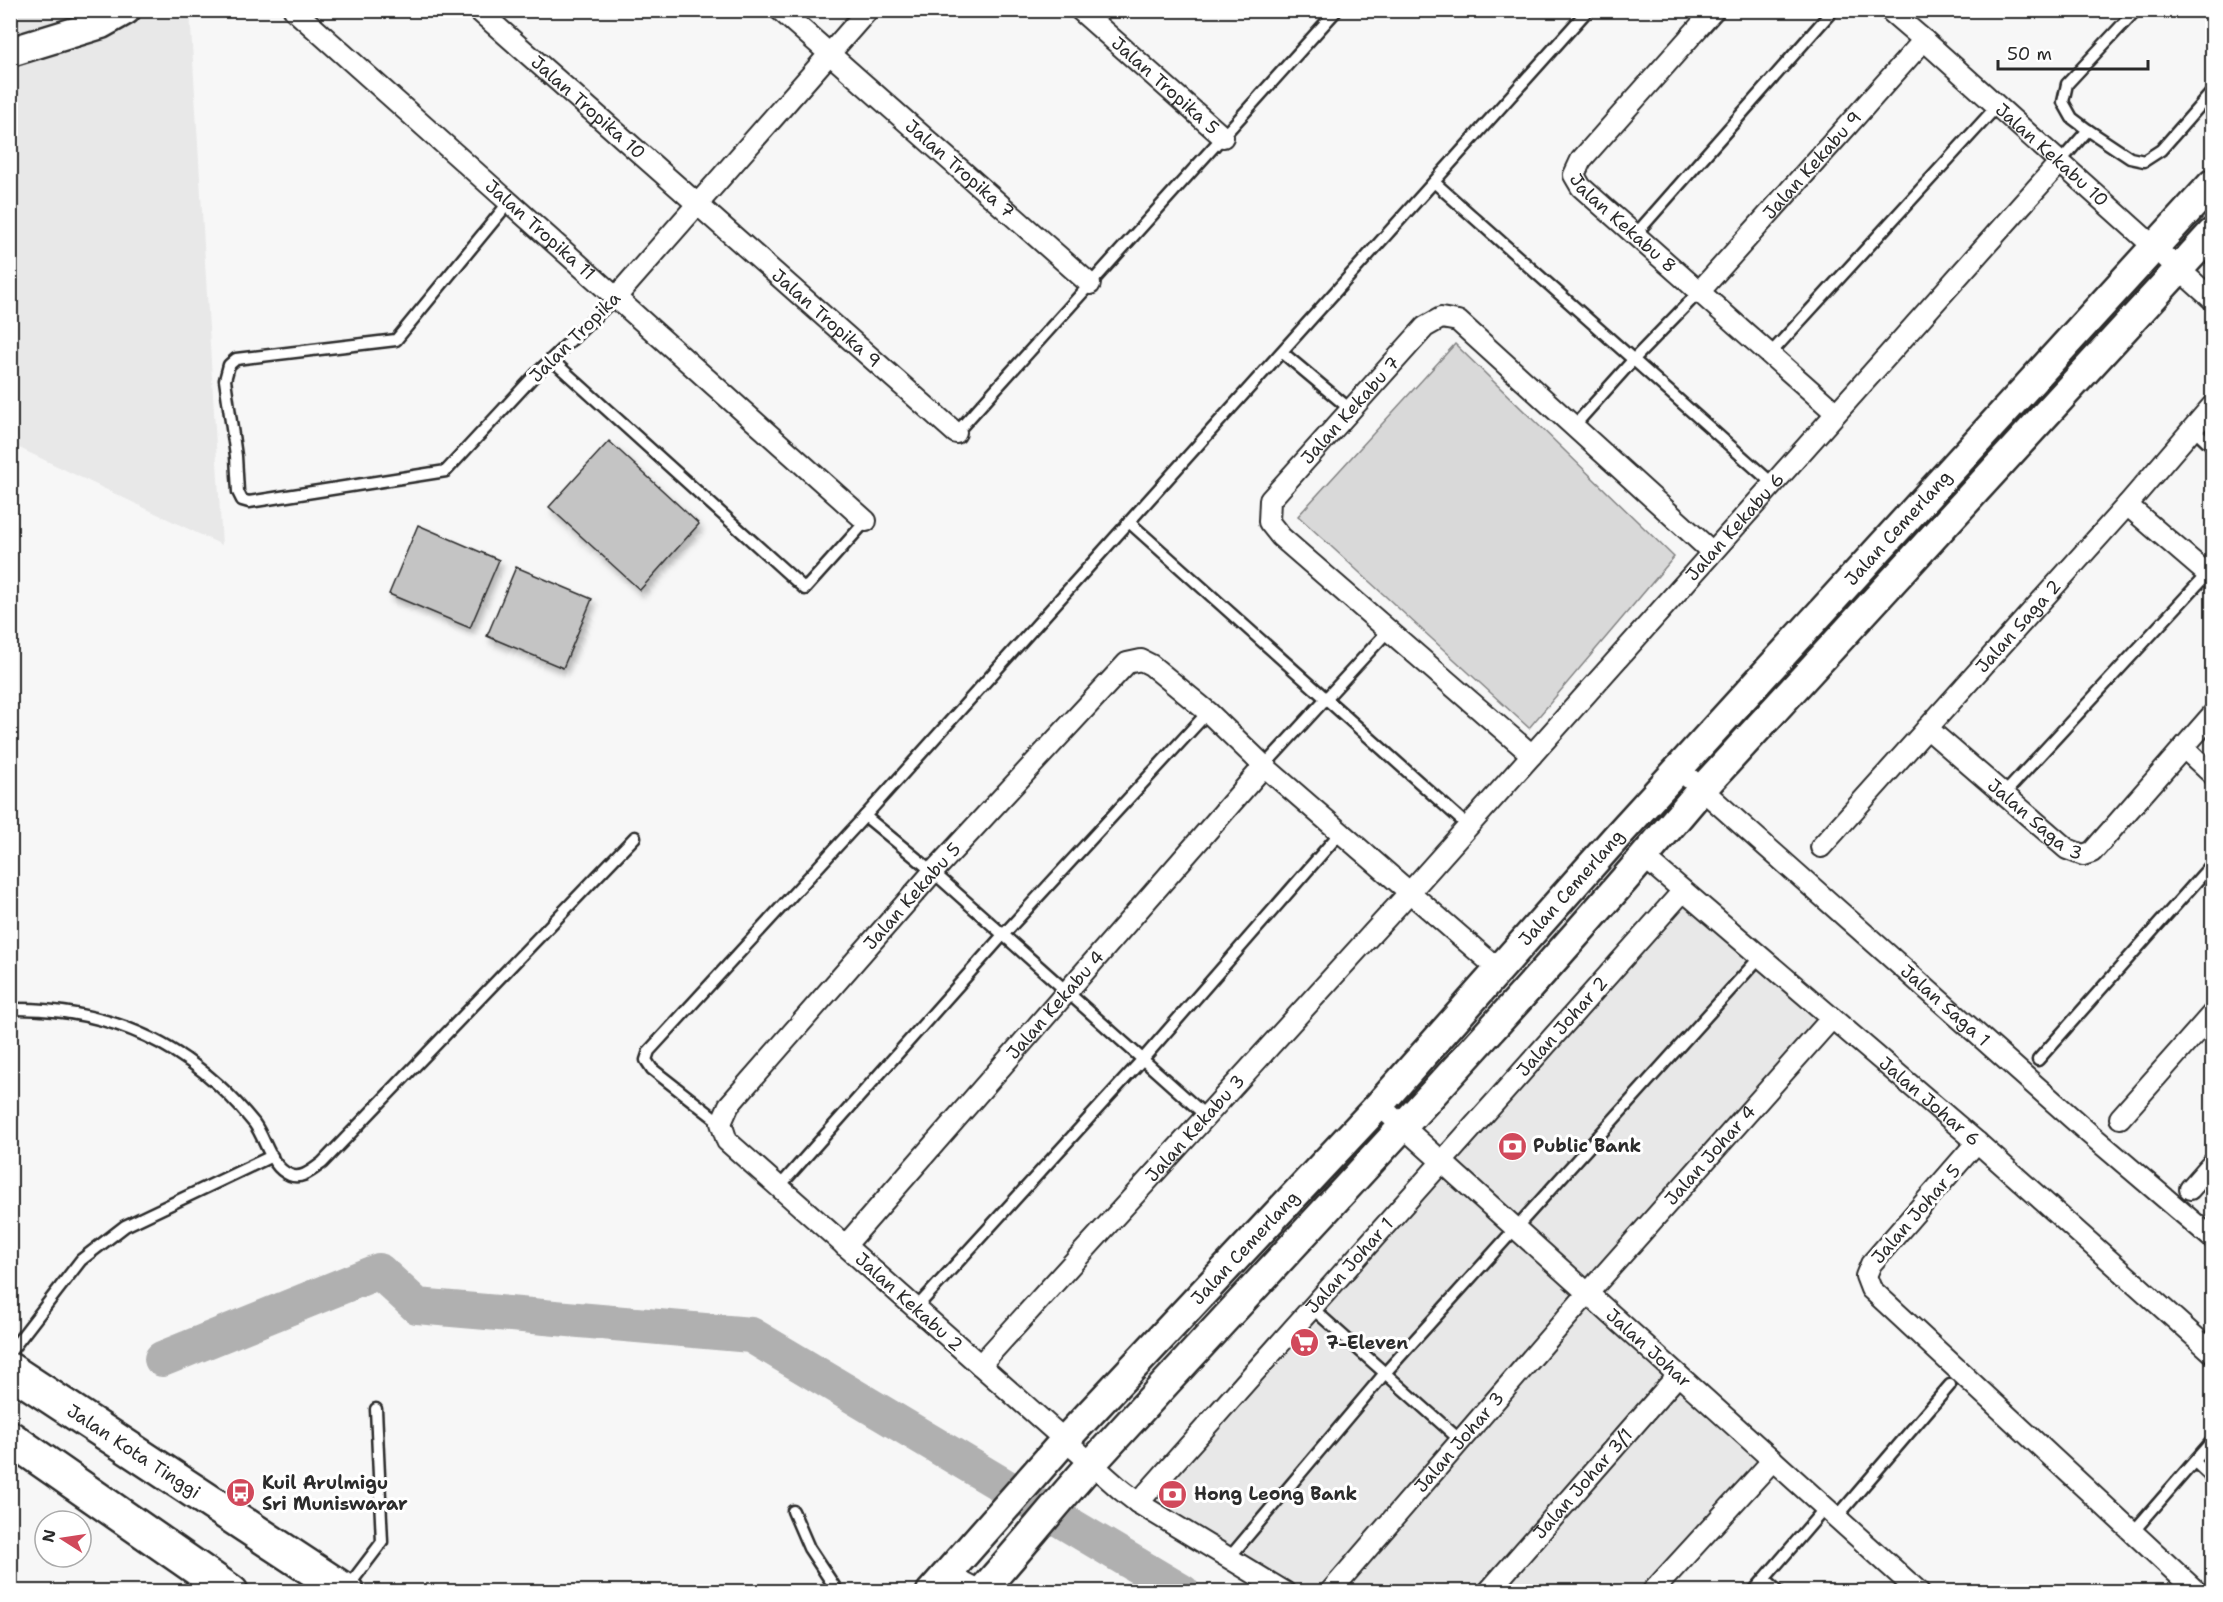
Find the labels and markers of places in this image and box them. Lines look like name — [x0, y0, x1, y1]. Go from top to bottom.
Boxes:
bank icon: Public Bank — [1496, 1130, 1528, 1162]
place label: Public Bank — [1533, 1134, 1641, 1158]
supermarket icon: 7-Eleven — [1289, 1327, 1321, 1359]
place label: 7-Eleven — [1326, 1331, 1408, 1355]
place label: Kuil Arulmigu Sri Muniswarar — [262, 1471, 408, 1516]
bus stop icon: Kuil Arulmigu Sri Muniswarar — [225, 1477, 257, 1509]
bank icon: Hong Leong Bank — [1157, 1478, 1189, 1510]
place label: Hong Leong Bank — [1194, 1482, 1357, 1506]

